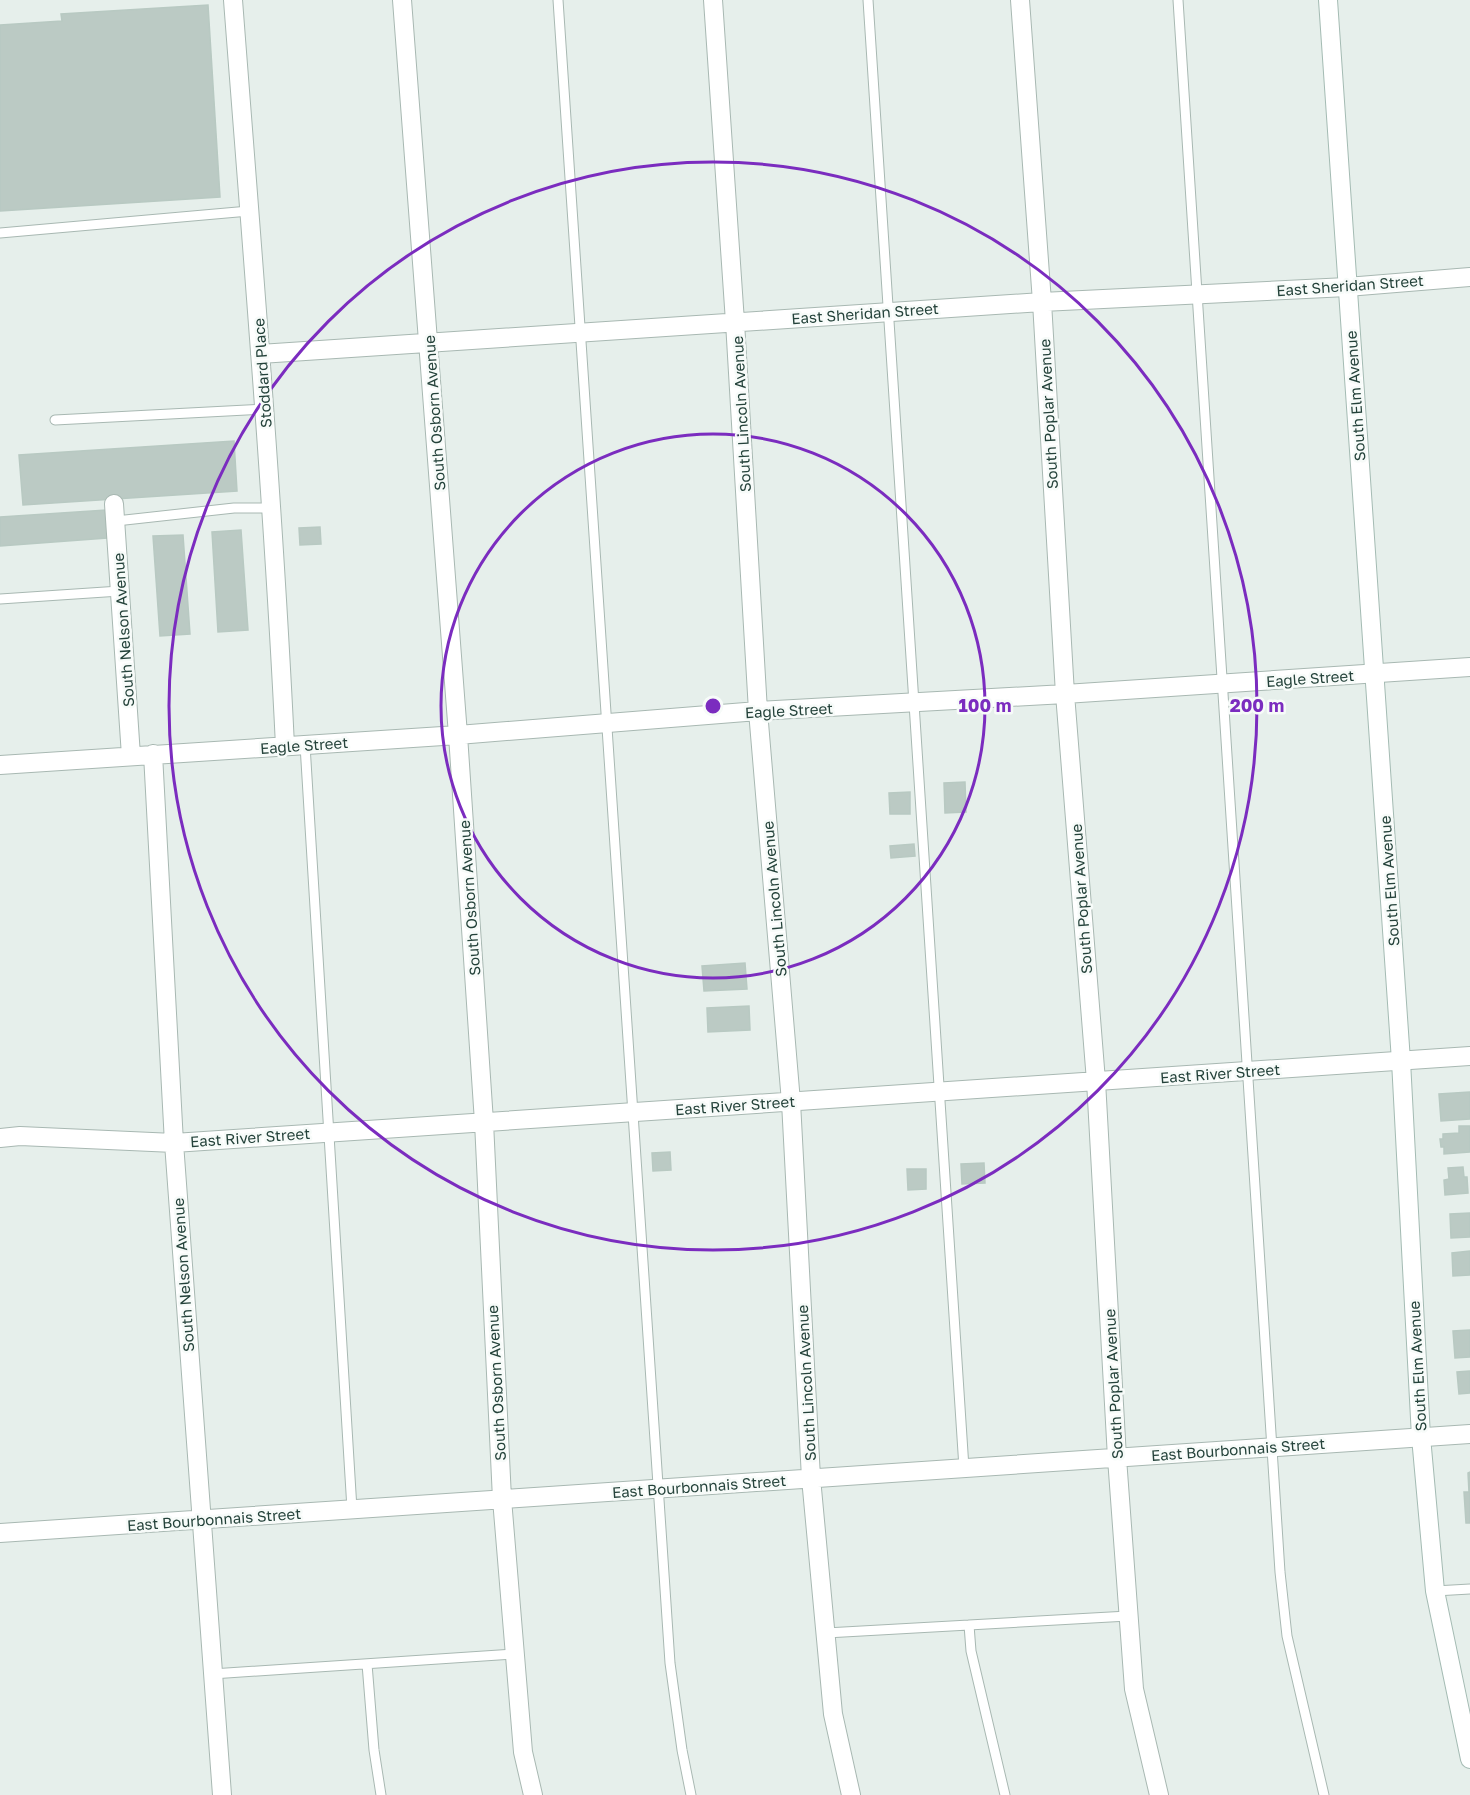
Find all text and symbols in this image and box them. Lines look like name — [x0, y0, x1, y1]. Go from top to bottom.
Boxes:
street label: East Sheridan Street — [1276, 271, 1424, 299]
street label: East Sheridan Street — [791, 299, 939, 327]
street label: Stoddard Place — [249, 317, 275, 428]
street label: South Elm Avenue — [1341, 330, 1369, 462]
street label: South Osborn Avenue — [420, 334, 448, 491]
street label: South Lincoln Avenue — [728, 335, 754, 493]
street label: South Poplar Avenue — [1035, 338, 1061, 490]
street label: South Nelson Avenue — [109, 552, 137, 708]
street label: Eagle Street — [1265, 666, 1355, 690]
text: 100 m — [959, 694, 1011, 716]
text: 200 m — [1230, 694, 1284, 716]
centre of rings — [703, 696, 723, 716]
street label: Eagle Street — [744, 699, 834, 721]
street label: Eagle Street — [259, 733, 349, 757]
street label: South Elm Avenue — [1375, 815, 1403, 947]
street label: South Osborn Avenue — [455, 819, 483, 976]
street label: South Lincoln Avenue — [758, 820, 790, 978]
street label: South Poplar Avenue — [1067, 823, 1095, 975]
street label: East River Street — [1159, 1060, 1281, 1086]
street label: East River Street — [674, 1092, 796, 1118]
street label: East River Street — [189, 1124, 311, 1150]
street label: South Nelson Avenue — [169, 1197, 197, 1353]
street label: South Elm Avenue — [1405, 1300, 1429, 1432]
street label: South Osborn Avenue — [483, 1304, 509, 1461]
street label: South Lincoln Avenue — [793, 1304, 819, 1462]
street label: South Poplar Avenue — [1100, 1308, 1126, 1460]
street label: East Bourbonnais Street — [1150, 1434, 1326, 1464]
street label: East Bourbonnais Street — [611, 1471, 787, 1501]
street label: East Bourbonnais Street — [126, 1504, 302, 1534]

